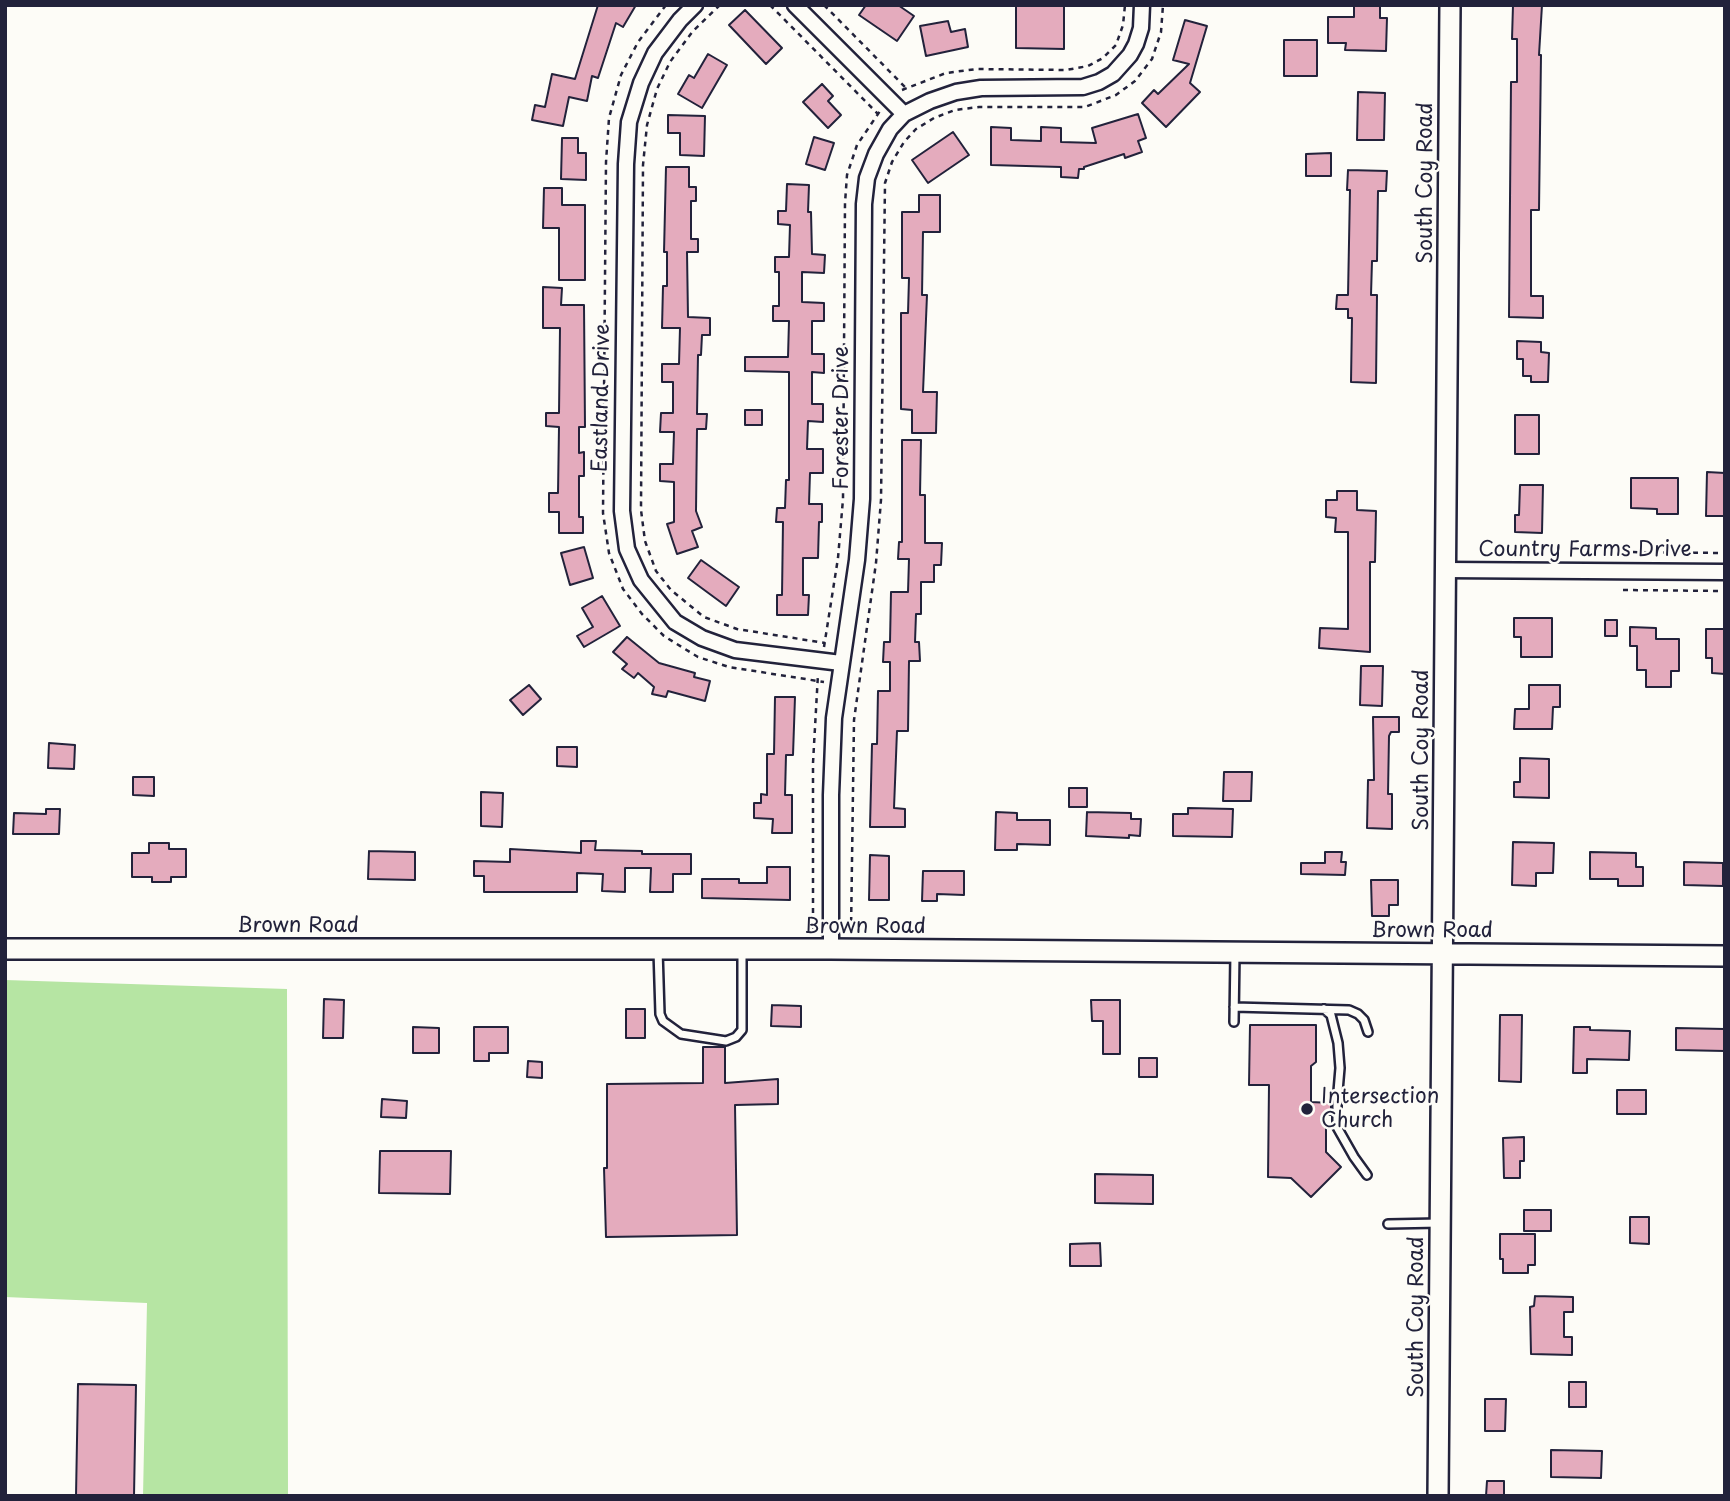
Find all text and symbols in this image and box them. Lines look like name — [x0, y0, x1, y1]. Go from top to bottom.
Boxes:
street label: South Coy Road — [1413, 102, 1439, 264]
street label: Eastland Drive — [588, 324, 616, 472]
street label: Forester Drive — [829, 346, 855, 490]
street label: Country Farms Drive — [1478, 537, 1692, 563]
street label: South Coy Road — [1409, 669, 1435, 831]
street label: Brown Road — [237, 913, 359, 939]
street label: Brown Road — [804, 914, 926, 940]
street label: Brown Road — [1371, 918, 1493, 944]
place label: Intersection Church — [1321, 1084, 1439, 1134]
marker: Intersection Church — [1299, 1101, 1315, 1117]
street label: South Coy Road — [1404, 1236, 1430, 1398]

